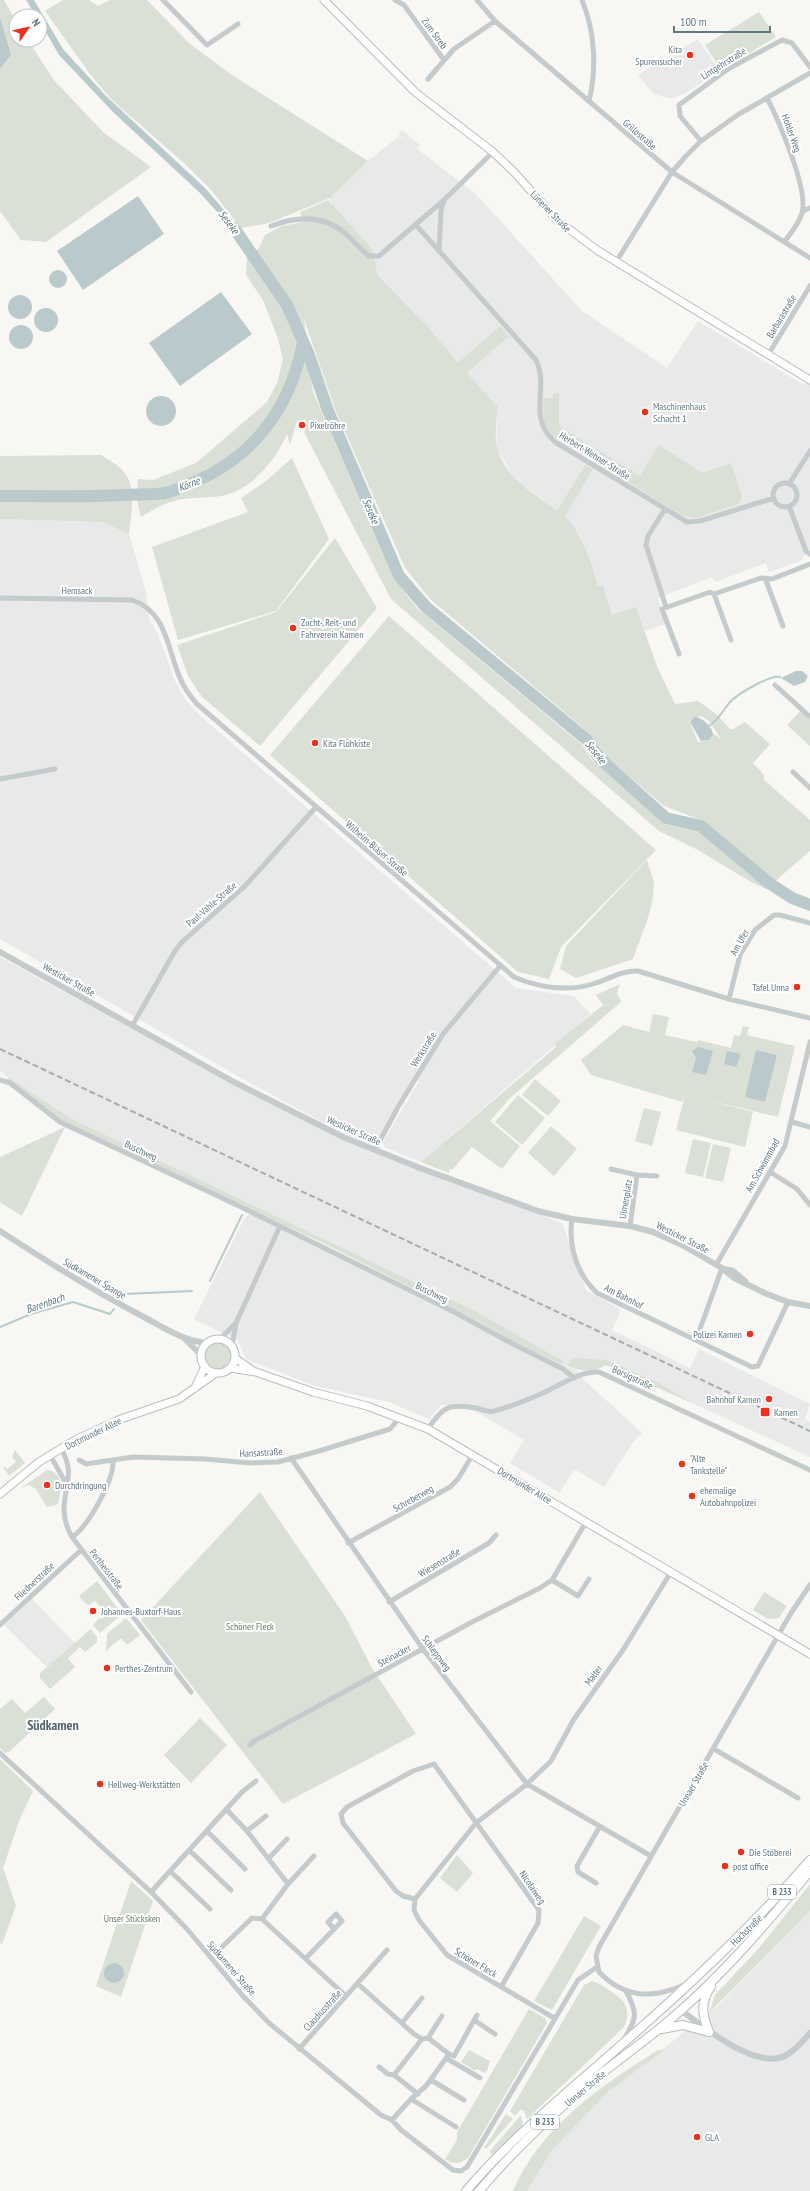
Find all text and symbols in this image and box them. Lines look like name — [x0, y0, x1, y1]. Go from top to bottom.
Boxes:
north arrow — [8, 8, 48, 48]
scale bar — [674, 8, 770, 34]
text: 100 m — [680, 14, 707, 29]
street label: Zum Streb — [419, 15, 450, 51]
text: N — [29, 16, 44, 29]
place label: Kita Spurensucher — [635, 43, 682, 68]
street label: Lintgehrstraße — [698, 44, 748, 82]
marker: Kita Spurensucher — [685, 50, 695, 60]
street label: Hohler Weg — [779, 112, 804, 154]
street label: Grillostraße — [620, 116, 659, 153]
street label: Lünener Straße — [527, 188, 574, 235]
water label: Seseke — [216, 207, 243, 238]
street label: Barbarastraße — [763, 292, 799, 340]
place label: Maschinenhaus Schacht 1 — [653, 400, 707, 425]
marker: Maschinenhaus Schacht 1 — [640, 407, 650, 417]
place label: Pixelröhre — [310, 419, 345, 432]
marker: Pixelröhre — [297, 420, 307, 430]
street label: Herbert-Wehner-Straße — [557, 428, 632, 482]
water label: Körne — [176, 473, 203, 495]
water label: Seseke — [359, 496, 383, 527]
street label: Hemsack — [62, 584, 93, 597]
place label: Zucht-, Reit- und Fahrverein Kamen — [301, 616, 364, 641]
marker: Zucht-, Reit- und Fahrverein Kamen — [288, 623, 298, 633]
place label: Kita Flohkiste — [323, 737, 370, 750]
water label: Seseke — [582, 737, 611, 768]
marker: Kita Flohkiste — [310, 738, 320, 748]
street label: Wilhelm-Bläser-Straße — [343, 818, 411, 879]
street label: Paul-Vahle-Straße — [183, 879, 239, 930]
street label: Am Ufer — [727, 927, 752, 958]
street label: Westicker Straße — [40, 960, 97, 999]
place label: Tafel Unna — [752, 981, 789, 994]
marker: Tafel Unna — [792, 982, 802, 992]
street label: Werkstraße — [408, 1029, 439, 1069]
street label: Westicker Straße — [325, 1113, 383, 1148]
street label: Am Schwimmbad — [742, 1136, 783, 1194]
street label: Buschweg — [122, 1137, 159, 1164]
street label: Ulmenplatz — [616, 1178, 635, 1220]
street label: Westicker Straße — [654, 1219, 712, 1256]
street label: Südkamener Spange — [61, 1255, 128, 1302]
street label: Buschweg — [413, 1279, 450, 1306]
street label: Am Bahnhof — [602, 1281, 646, 1312]
water label: Barenbach — [24, 1290, 67, 1316]
place label: Polizei Kamen — [693, 1328, 742, 1341]
marker: Polizei Kamen — [745, 1329, 755, 1339]
street label: Borsigstraße — [610, 1362, 655, 1393]
place label: Bahnhof Kamen — [706, 1393, 761, 1406]
marker: Bahnhof Kamen — [764, 1394, 774, 1404]
marker: Kamen — [759, 1406, 771, 1418]
place label: Kamen — [774, 1406, 798, 1419]
street label: Dortmunder Allee — [63, 1414, 124, 1453]
street label: Hansastraße — [239, 1445, 283, 1460]
place label: "Alte Tankstelle" — [690, 1452, 728, 1477]
marker: "Alte Tankstelle" — [677, 1459, 687, 1469]
street label: Dortmunder Allee — [495, 1464, 554, 1507]
place label: Durchdringung — [55, 1479, 106, 1492]
marker: Durchdringung — [42, 1480, 52, 1490]
street label: Schreberweg — [391, 1482, 436, 1515]
place label: ehemalige Autobahnpolizei — [700, 1484, 756, 1509]
marker: ehemalige Autobahnpolizei — [687, 1491, 697, 1501]
street label: Wiesenstraße — [416, 1545, 463, 1580]
street label: Perthesstraße — [87, 1546, 126, 1592]
street label: Fliednerstraße — [12, 1559, 57, 1603]
place label: Johannes-Buxtorf-Haus — [100, 1605, 181, 1618]
marker: Johannes-Buxtorf-Haus — [88, 1606, 98, 1616]
park label: Schöner Fleck — [226, 1620, 274, 1633]
street label: Schleppweg — [419, 1633, 454, 1674]
street label: Steinacker — [375, 1641, 413, 1670]
place label: Perthes-Zentrum — [115, 1662, 173, 1675]
street label: Malter — [582, 1662, 605, 1688]
marker: Perthes-Zentrum — [102, 1663, 112, 1673]
district label: Südkamen — [27, 1716, 79, 1734]
street label: Unnaer Straße — [675, 1759, 712, 1809]
place label: Hellweg-Werkstätten — [108, 1778, 180, 1791]
marker: Hellweg-Werkstätten — [95, 1779, 105, 1789]
place label: Die Stöberei — [749, 1846, 791, 1859]
marker: Die Stöberei — [736, 1847, 746, 1857]
place label: post office — [733, 1860, 769, 1873]
marker: post office — [720, 1861, 730, 1871]
street label: Nicolaiweg — [517, 1868, 549, 1907]
road number: B 233 — [768, 1885, 796, 1899]
park label: Unser Stücksken — [104, 1912, 160, 1925]
street label: Hochstraße — [728, 1912, 765, 1949]
street label: Südkamener Straße — [205, 1939, 259, 1998]
street label: Schöner Fleck — [452, 1945, 500, 1980]
street label: Claudiusstraße — [300, 1987, 344, 2034]
street label: Unnaer Straße — [562, 2067, 609, 2109]
road number: B 233 — [531, 2115, 559, 2129]
place label: GLA — [705, 2131, 719, 2144]
marker: GLA — [692, 2132, 702, 2142]

